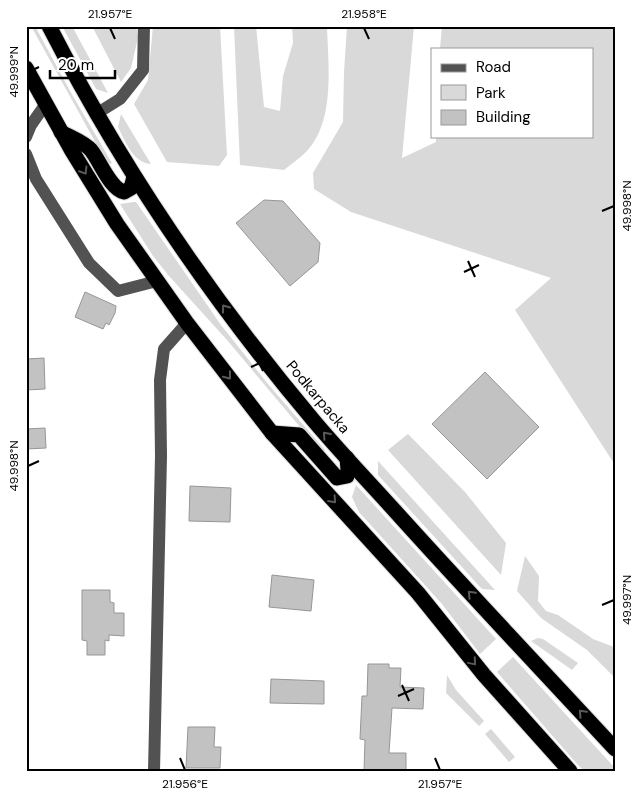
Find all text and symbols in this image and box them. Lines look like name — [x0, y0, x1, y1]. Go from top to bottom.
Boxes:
text: 21.957°E — [88, 6, 133, 22]
text: 21.958°E — [341, 6, 387, 22]
text: 49.999°N — [6, 46, 22, 98]
scale bar — [50, 48, 115, 80]
legend — [431, 48, 594, 138]
text: 20 m — [58, 55, 94, 75]
text: Road — [476, 57, 511, 77]
text: Park — [476, 83, 506, 103]
text: Building — [476, 107, 531, 127]
one-way arrow — [78, 166, 88, 175]
text: 49.998°N — [619, 180, 635, 232]
one-way arrow — [222, 304, 231, 314]
street label: Podkarpacka — [282, 356, 354, 438]
one-way arrow — [222, 370, 230, 379]
one-way arrow — [323, 432, 332, 441]
text: 49.998°N — [6, 440, 22, 492]
one-way arrow — [327, 494, 336, 503]
text: 49.997°N — [619, 575, 635, 625]
one-way arrow — [468, 591, 477, 600]
one-way arrow — [468, 657, 477, 666]
one-way arrow — [579, 710, 588, 719]
text: 21.956°E — [162, 776, 208, 792]
text: 21.957°E — [418, 776, 463, 792]

